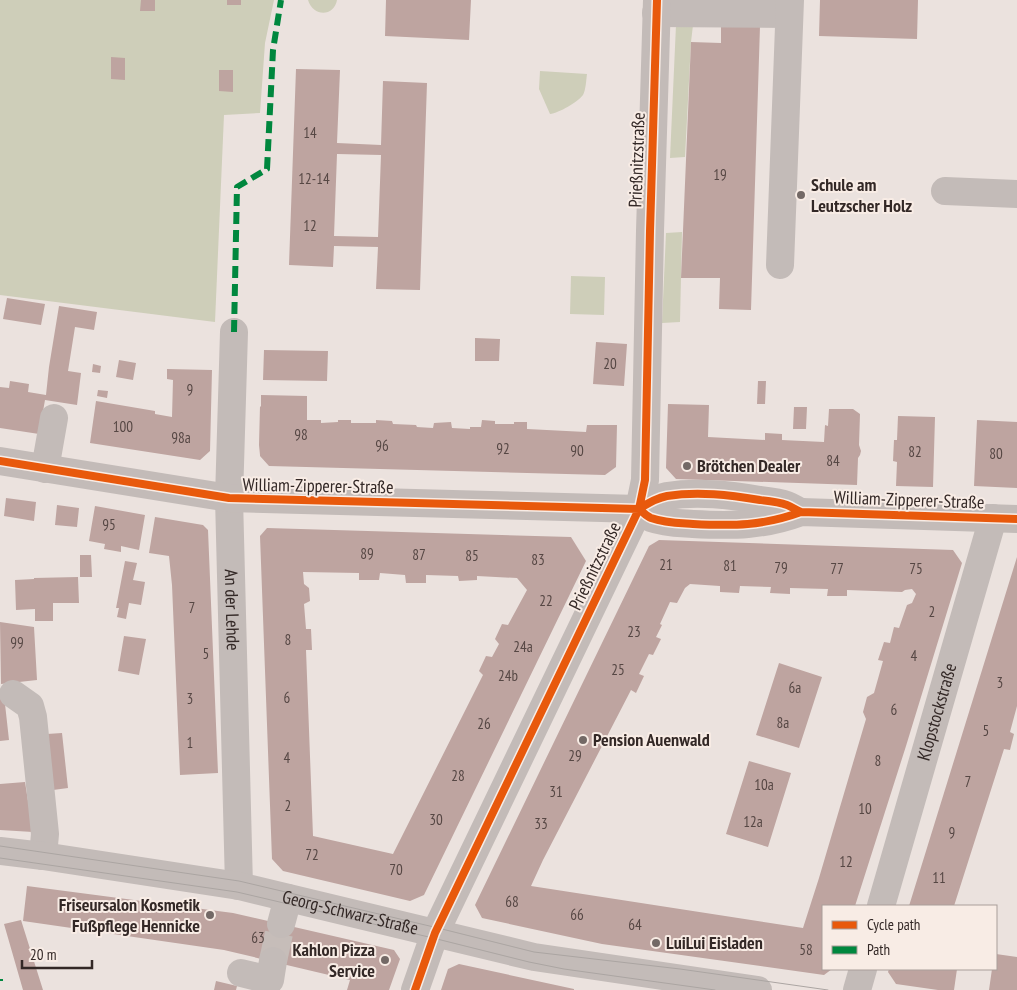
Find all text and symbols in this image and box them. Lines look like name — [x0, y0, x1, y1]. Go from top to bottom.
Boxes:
street label: Prießnitzstraße — [623, 112, 650, 208]
house number: 14 — [303, 123, 317, 142]
house number: 19 — [713, 165, 727, 184]
house number: 12-14 — [298, 169, 330, 188]
place label: Schule am Leutzscher Holz — [811, 173, 912, 217]
marker: Schule am Leutzscher Holz — [795, 189, 807, 201]
house number: 12 — [303, 216, 317, 235]
house number: 20 — [603, 354, 617, 373]
house number: 9 — [187, 380, 193, 399]
house number: 100 — [113, 417, 133, 436]
house number: 98 — [294, 425, 308, 444]
house number: 98a — [171, 428, 191, 447]
house number: 96 — [375, 436, 389, 455]
house number: 92 — [496, 439, 510, 458]
house number: 90 — [570, 441, 584, 460]
house number: 82 — [908, 442, 922, 461]
house number: 80 — [989, 444, 1003, 463]
house number: 84 — [826, 451, 840, 470]
place label: Brötchen Dealer — [697, 454, 801, 477]
marker: Brötchen Dealer — [681, 460, 693, 472]
street label: William-Zipperer-Straße — [242, 473, 394, 498]
street label: William-Zipperer-Straße — [833, 485, 985, 514]
house number: 95 — [102, 515, 116, 534]
street label: Prießnitzstraße — [563, 518, 626, 614]
house number: 89 — [360, 544, 374, 563]
house number: 87 — [412, 545, 426, 564]
house number: 85 — [465, 546, 479, 565]
house number: 83 — [531, 550, 545, 569]
house number: 21 — [659, 555, 673, 574]
house number: 81 — [723, 556, 737, 575]
house number: 79 — [774, 558, 788, 577]
house number: 77 — [830, 559, 844, 578]
house number: 75 — [909, 559, 923, 578]
street label: An der Lehde — [220, 569, 245, 651]
house number: 22 — [539, 591, 553, 610]
house number: 7 — [189, 598, 195, 617]
house number: 2 — [929, 602, 935, 621]
house number: 23 — [627, 622, 641, 641]
house number: 8 — [285, 630, 291, 649]
house number: 99 — [10, 633, 24, 652]
house number: 24a — [513, 637, 533, 656]
house number: 5 — [203, 644, 209, 663]
house number: 4 — [911, 646, 918, 665]
house number: 25 — [611, 660, 625, 679]
street label: Klopstockstraße — [912, 660, 961, 763]
house number: 24b — [498, 666, 518, 685]
house number: 3 — [997, 673, 1003, 692]
house number: 6a — [789, 678, 801, 697]
house number: 6 — [284, 688, 291, 707]
house number: 3 — [187, 689, 193, 708]
house number: 6 — [891, 700, 898, 719]
house number: 8a — [777, 713, 789, 732]
house number: 26 — [477, 714, 491, 733]
house number: 5 — [983, 721, 989, 740]
place label: Pension Auenwald — [593, 728, 710, 751]
house number: 1 — [187, 733, 193, 752]
marker: Pension Auenwald — [577, 734, 589, 746]
house number: 29 — [568, 746, 582, 765]
house number: 4 — [284, 748, 291, 767]
house number: 8 — [875, 751, 881, 770]
house number: 28 — [451, 766, 465, 785]
house number: 7 — [965, 772, 971, 791]
house number: 10a — [754, 775, 774, 794]
house number: 31 — [549, 782, 563, 801]
house number: 2 — [285, 796, 291, 815]
house number: 10 — [858, 799, 872, 818]
house number: 30 — [429, 810, 443, 829]
house number: 12a — [743, 812, 763, 831]
house number: 33 — [534, 814, 548, 833]
house number: 9 — [949, 823, 955, 842]
house number: 72 — [305, 845, 319, 864]
house number: 12 — [839, 852, 853, 871]
house number: 70 — [389, 860, 403, 879]
house number: 11 — [932, 868, 946, 887]
street label: Georg-Schwarz-Straße — [280, 885, 421, 940]
house number: 68 — [505, 892, 519, 911]
place label: Friseursalon Kosmetik Fußpflege Hennicke — [59, 893, 201, 937]
house number: 66 — [570, 905, 584, 924]
legend — [822, 905, 997, 970]
marker: Friseursalon Kosmetik Fußpflege Hennicke — [204, 909, 216, 921]
house number: 64 — [628, 915, 642, 934]
text: Cycle path — [867, 915, 920, 934]
house number: 63 — [251, 928, 265, 947]
place label: LuiLui Eisladen — [666, 931, 763, 954]
marker: LuiLui Eisladen — [650, 937, 662, 949]
scale bar — [22, 938, 92, 970]
place label: Kahlon Pizza Service — [292, 938, 375, 982]
house number: 58 — [799, 940, 813, 959]
text: Path — [867, 940, 890, 959]
text: 20 m — [30, 945, 56, 964]
marker: Kahlon Pizza Service — [379, 954, 391, 966]

